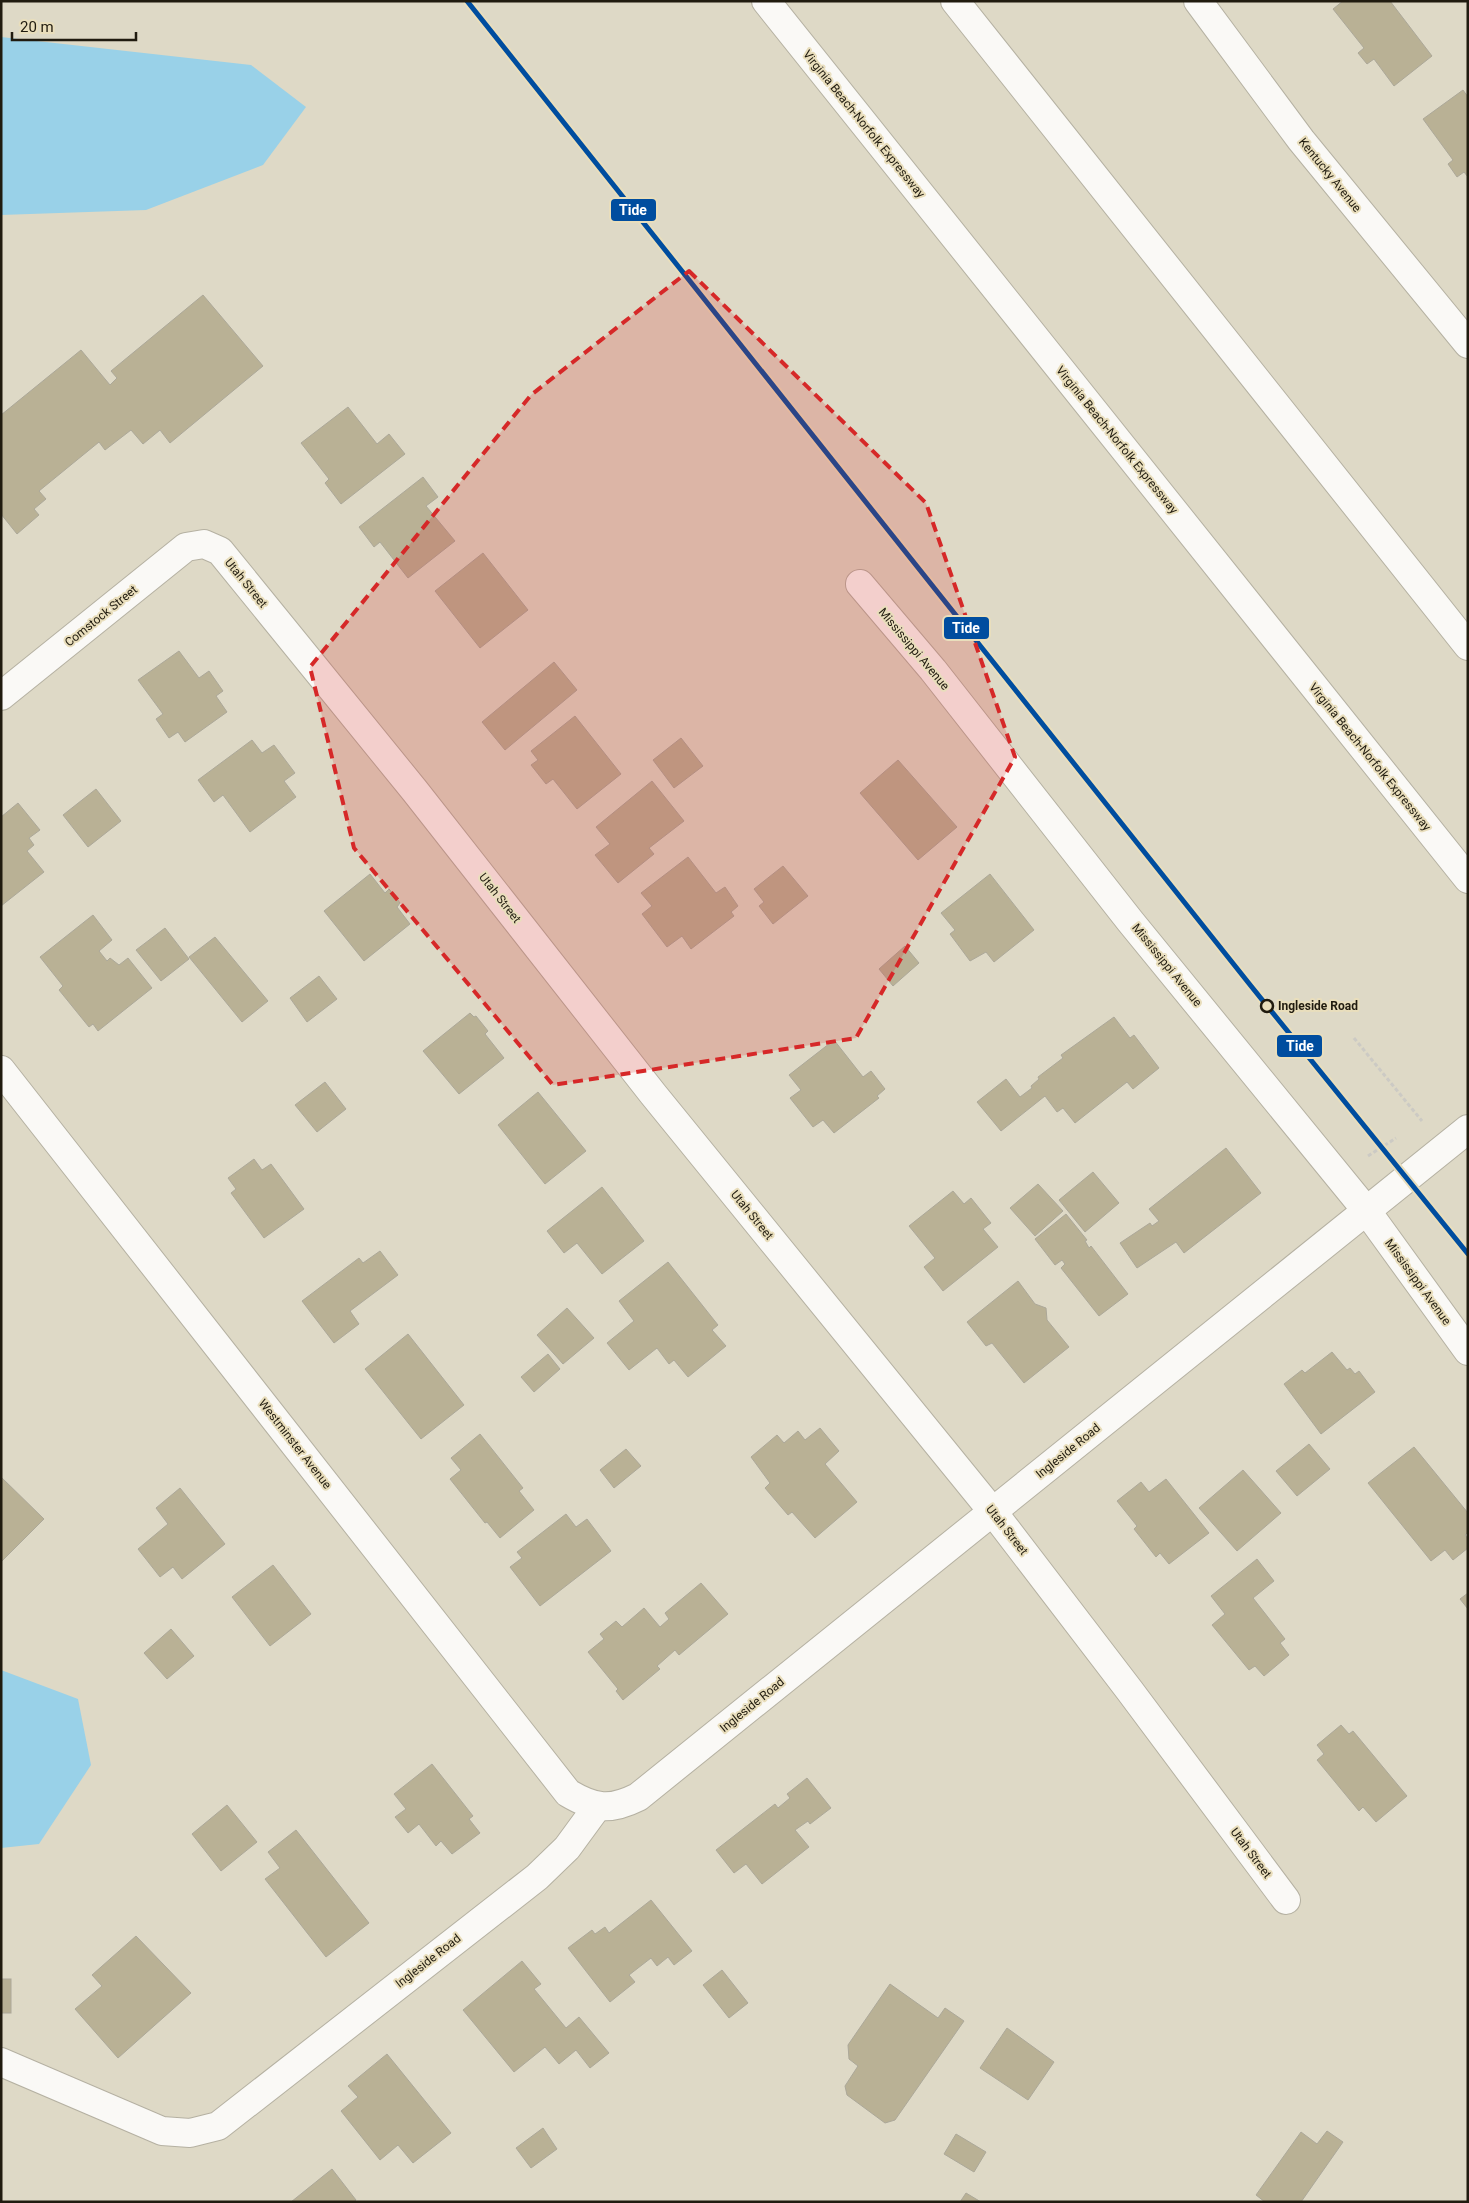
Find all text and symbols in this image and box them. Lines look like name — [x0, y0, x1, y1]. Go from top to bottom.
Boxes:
scale bar — [12, 10, 136, 42]
text: 20 m — [20, 18, 54, 36]
street label: Virginia Beach-Norfolk Expressway — [800, 47, 928, 201]
street label: Kentucky Avenue — [1296, 135, 1364, 215]
line badge: Tide — [610, 198, 657, 222]
text: Tide — [619, 202, 647, 218]
street label: Virginia Beach-Norfolk Expressway — [1053, 363, 1181, 517]
street label: Utah Street — [222, 555, 270, 611]
street label: Comstock Street — [62, 583, 140, 649]
street label: Mississippi Avenue — [876, 605, 952, 693]
line badge: Tide — [943, 616, 990, 640]
text: Tide — [952, 620, 980, 636]
street label: Virginia Beach-Norfolk Expressway — [1306, 680, 1434, 834]
street label: Utah Street — [476, 870, 524, 926]
street label: Mississippi Avenue — [1129, 921, 1205, 1009]
marker: Ingleside Road — [1260, 999, 1274, 1013]
place label: Ingleside Road — [1278, 999, 1358, 1013]
line badge: Tide — [1276, 1034, 1323, 1058]
text: Tide — [1286, 1038, 1314, 1054]
street label: Utah Street — [728, 1187, 776, 1243]
street label: Mississippi Avenue — [1382, 1236, 1454, 1328]
street label: Westminster Avenue — [256, 1396, 334, 1492]
street label: Ingleside Road — [1033, 1421, 1103, 1481]
street label: Utah Street — [983, 1502, 1031, 1558]
street label: Ingleside Road — [717, 1675, 787, 1735]
street label: Utah Street — [1228, 1825, 1275, 1881]
street label: Ingleside Road — [393, 1931, 463, 1991]

